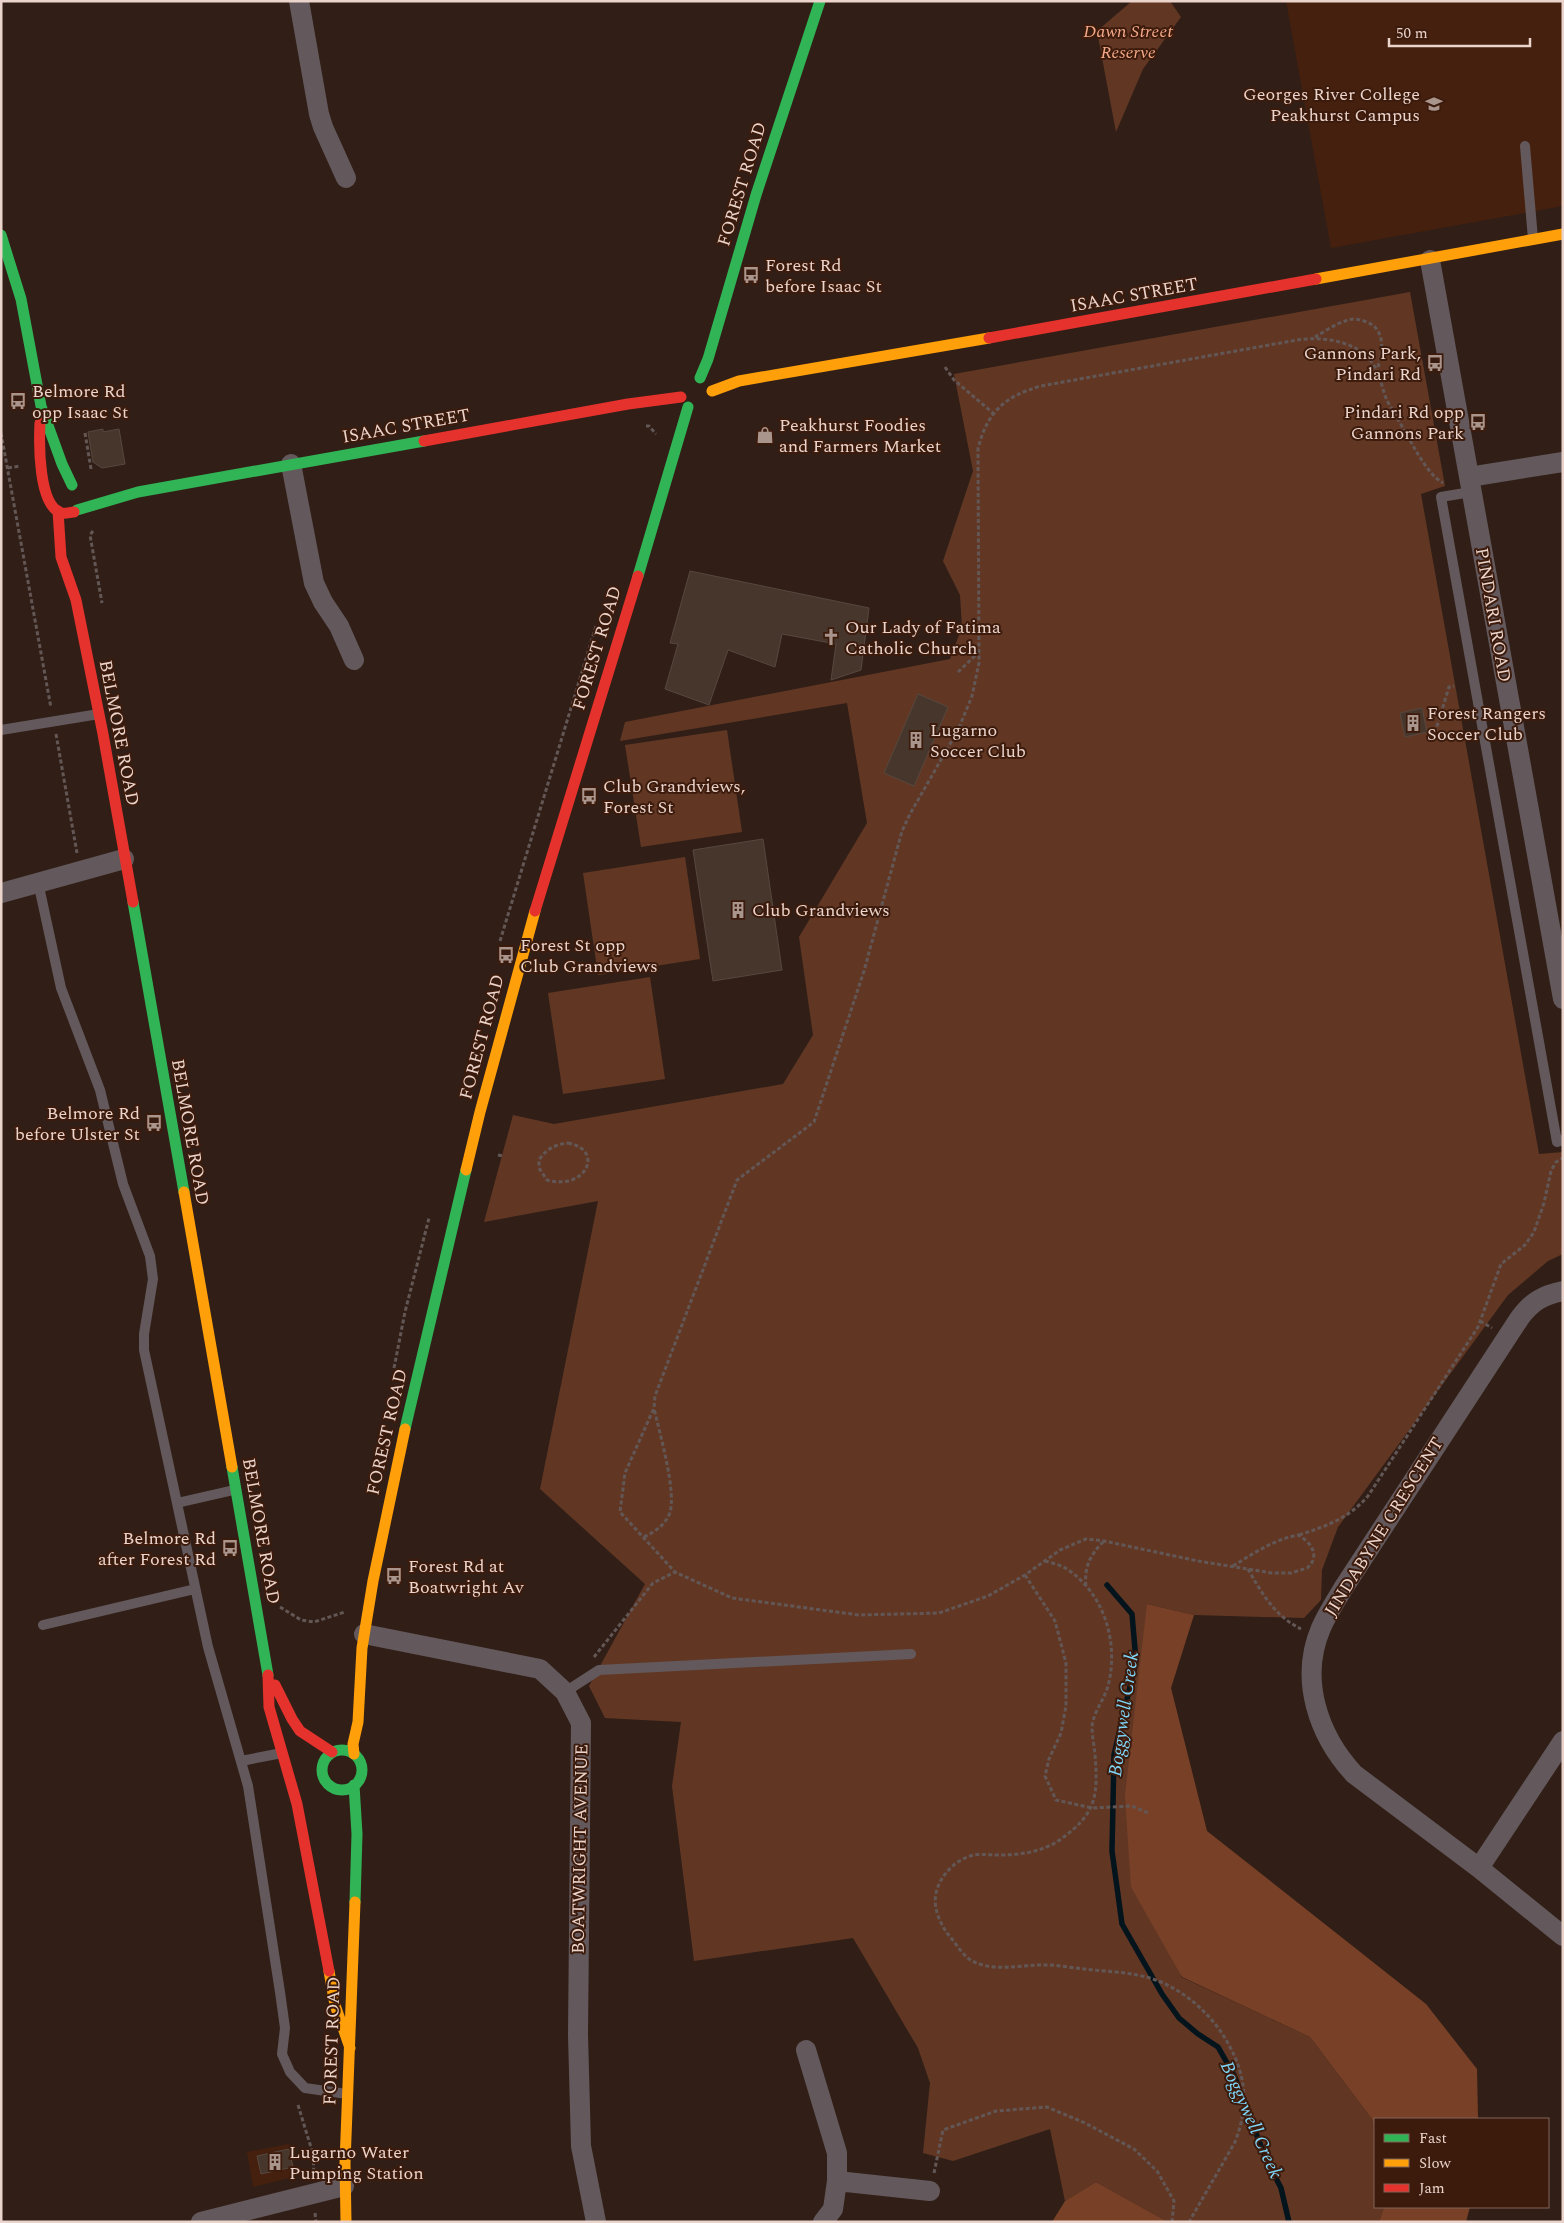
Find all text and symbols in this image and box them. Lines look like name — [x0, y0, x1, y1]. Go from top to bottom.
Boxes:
scale bar — [1389, 15, 1530, 47]
park label: Dawn Street Reserve — [1083, 18, 1173, 66]
text: 50 m — [1396, 22, 1428, 45]
place label: Georges River College Peakhurst Campus — [1243, 81, 1420, 129]
school or university icon: Georges River College Peakhurst Campus — [1424, 94, 1444, 114]
street label: FOREST ROAD — [710, 118, 774, 250]
place label: Forest Rd before Isaac St — [765, 252, 882, 300]
bus stop icon: Forest Rd before Isaac St — [741, 265, 761, 285]
street label: ISAAC STREET — [1068, 270, 1200, 320]
place label: Gannons Park, Pindari Rd — [1304, 340, 1421, 388]
bus stop icon: Gannons Park, Pindari Rd — [1425, 353, 1445, 373]
place label: Belmore Rd opp Isaac St — [32, 378, 128, 426]
bus stop icon: Belmore Rd opp Isaac St — [8, 391, 28, 411]
place label: Pindari Rd opp Gannons Park — [1344, 399, 1464, 447]
street label: ISAAC STREET — [340, 401, 472, 451]
place label: Peakhurst Foodies and Farmers Market — [779, 412, 941, 460]
bus stop icon: Pindari Rd opp Gannons Park — [1468, 412, 1488, 432]
shop icon: Peakhurst Foodies and Farmers Market — [755, 425, 775, 445]
street label: PINDARI ROAD — [1468, 546, 1518, 684]
street label: FOREST ROAD — [565, 582, 629, 714]
place label: Our Lady of Fatima Catholic Church — [845, 614, 1001, 662]
church icon: Our Lady of Fatima Catholic Church — [821, 627, 841, 647]
street label: BELMORE ROAD — [92, 658, 146, 808]
place label: Forest Rangers Soccer Club — [1427, 700, 1546, 748]
building icon: Forest Rangers Soccer Club — [1403, 713, 1423, 733]
place label: Lugarno Soccer Club — [930, 717, 1026, 765]
building icon: Lugarno Soccer Club — [906, 730, 926, 750]
place label: Club Grandviews, Forest St — [603, 773, 745, 821]
bus stop icon: Club Grandviews, Forest St — [579, 786, 599, 806]
place label: Club Grandviews — [752, 897, 890, 924]
building icon: Club Grandviews — [728, 900, 748, 920]
place label: Forest St opp Club Grandviews — [520, 932, 658, 980]
bus stop icon: Forest St opp Club Grandviews — [496, 945, 516, 965]
street label: FOREST ROAD — [452, 971, 512, 1103]
street label: BELMORE ROAD — [164, 1057, 216, 1207]
place label: Belmore Rd before Ulster St — [15, 1100, 140, 1148]
bus stop icon: Belmore Rd before Ulster St — [144, 1113, 164, 1133]
street label: FOREST ROAD — [359, 1366, 415, 1498]
street label: JINDABYNE CRESCENT — [1318, 1432, 1450, 1622]
street label: BELMORE ROAD — [235, 1456, 287, 1606]
place label: Belmore Rd after Forest Rd — [98, 1525, 216, 1573]
bus stop icon: Belmore Rd after Forest Rd — [220, 1538, 240, 1558]
place label: Forest Rd at Boatwright Av — [408, 1553, 525, 1601]
bus stop icon: Forest Rd at Boatwright Av — [384, 1566, 404, 1586]
water label: Boggywell Creek — [1101, 1649, 1147, 1779]
street label: BOATWRIGHT AVENUE — [565, 1744, 595, 1954]
street label: FOREST ROAD — [316, 1976, 348, 2106]
water label: Boggywell Creek — [1212, 2056, 1290, 2184]
legend — [1374, 2118, 1549, 2208]
text: Fast — [1419, 2127, 1447, 2150]
place label: Lugarno Water Pumping Station — [289, 2139, 424, 2187]
building icon: Lugarno Water Pumping Station — [265, 2152, 285, 2172]
text: Slow — [1419, 2152, 1451, 2175]
text: Jam — [1419, 2177, 1445, 2200]

